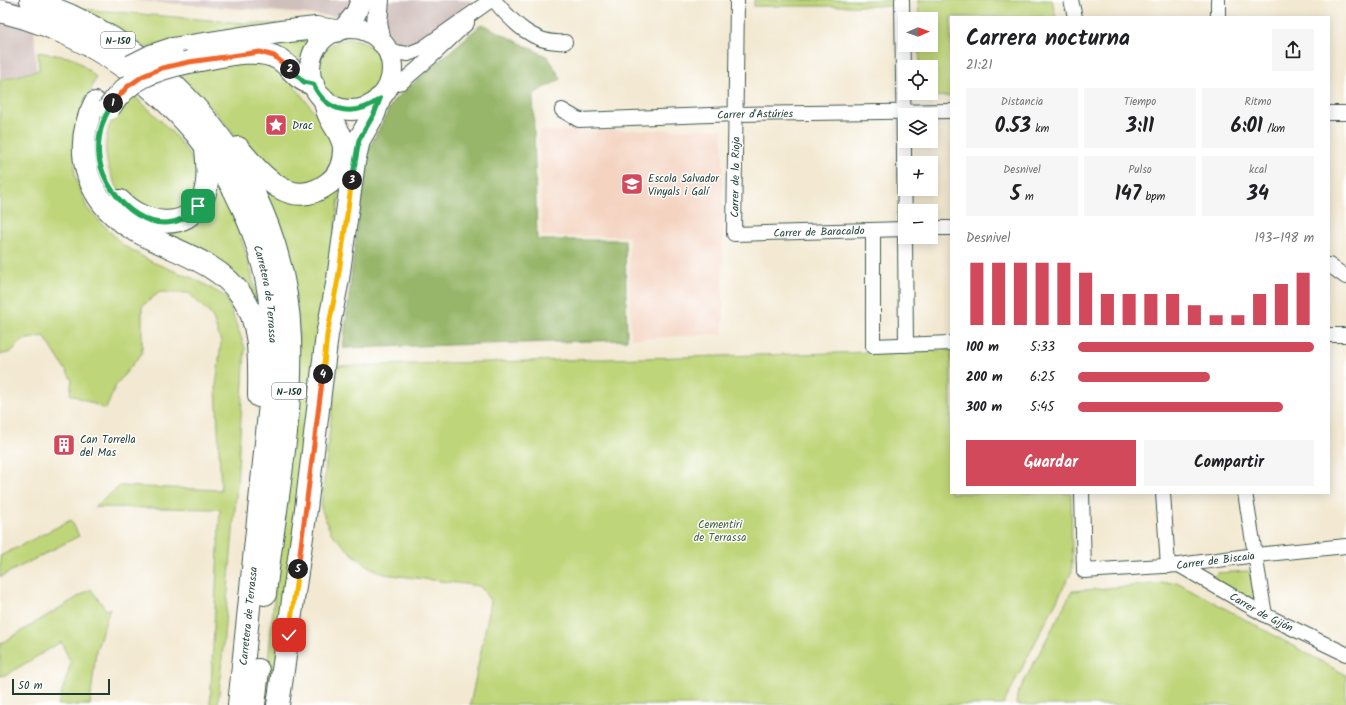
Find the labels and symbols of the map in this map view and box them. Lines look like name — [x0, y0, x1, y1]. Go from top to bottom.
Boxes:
north arrow — [898, 12, 938, 52]
road number: N-150 — [101, 32, 135, 48]
pin: 2 — [280, 59, 300, 79]
pin: 1 — [103, 93, 123, 113]
street label: Carrer d'Astúries — [717, 105, 794, 125]
place icon: Drac — [263, 112, 289, 138]
place label: Drac — [292, 117, 313, 135]
street label: Carrer de la Rioja — [726, 136, 746, 218]
pin: 3 — [342, 170, 362, 190]
place label: Escola Salvador Vinyals i Galí — [648, 170, 720, 201]
school or university icon: Escola Salvador Vinyals i Galí — [619, 171, 645, 197]
pin — [181, 189, 215, 223]
street label: Carrer de Baracaldo — [773, 222, 865, 243]
street label: Carretera de Terrassa — [248, 243, 281, 343]
pin: 4 — [313, 364, 333, 384]
road number: N-150 — [272, 383, 306, 399]
place label: Can Torrella del Mas — [80, 431, 136, 462]
building icon: Can Torrella del Mas — [51, 432, 77, 458]
park label: Cementiri de Terrassa — [694, 516, 746, 547]
street label: Carrer de Biscaia — [1175, 547, 1256, 575]
pin: 5 — [288, 559, 308, 579]
street label: Carretera de Terrassa — [235, 566, 263, 666]
street label: Carrer de Gijón — [1226, 588, 1296, 637]
pin — [272, 618, 306, 652]
scale bar — [12, 677, 110, 696]

